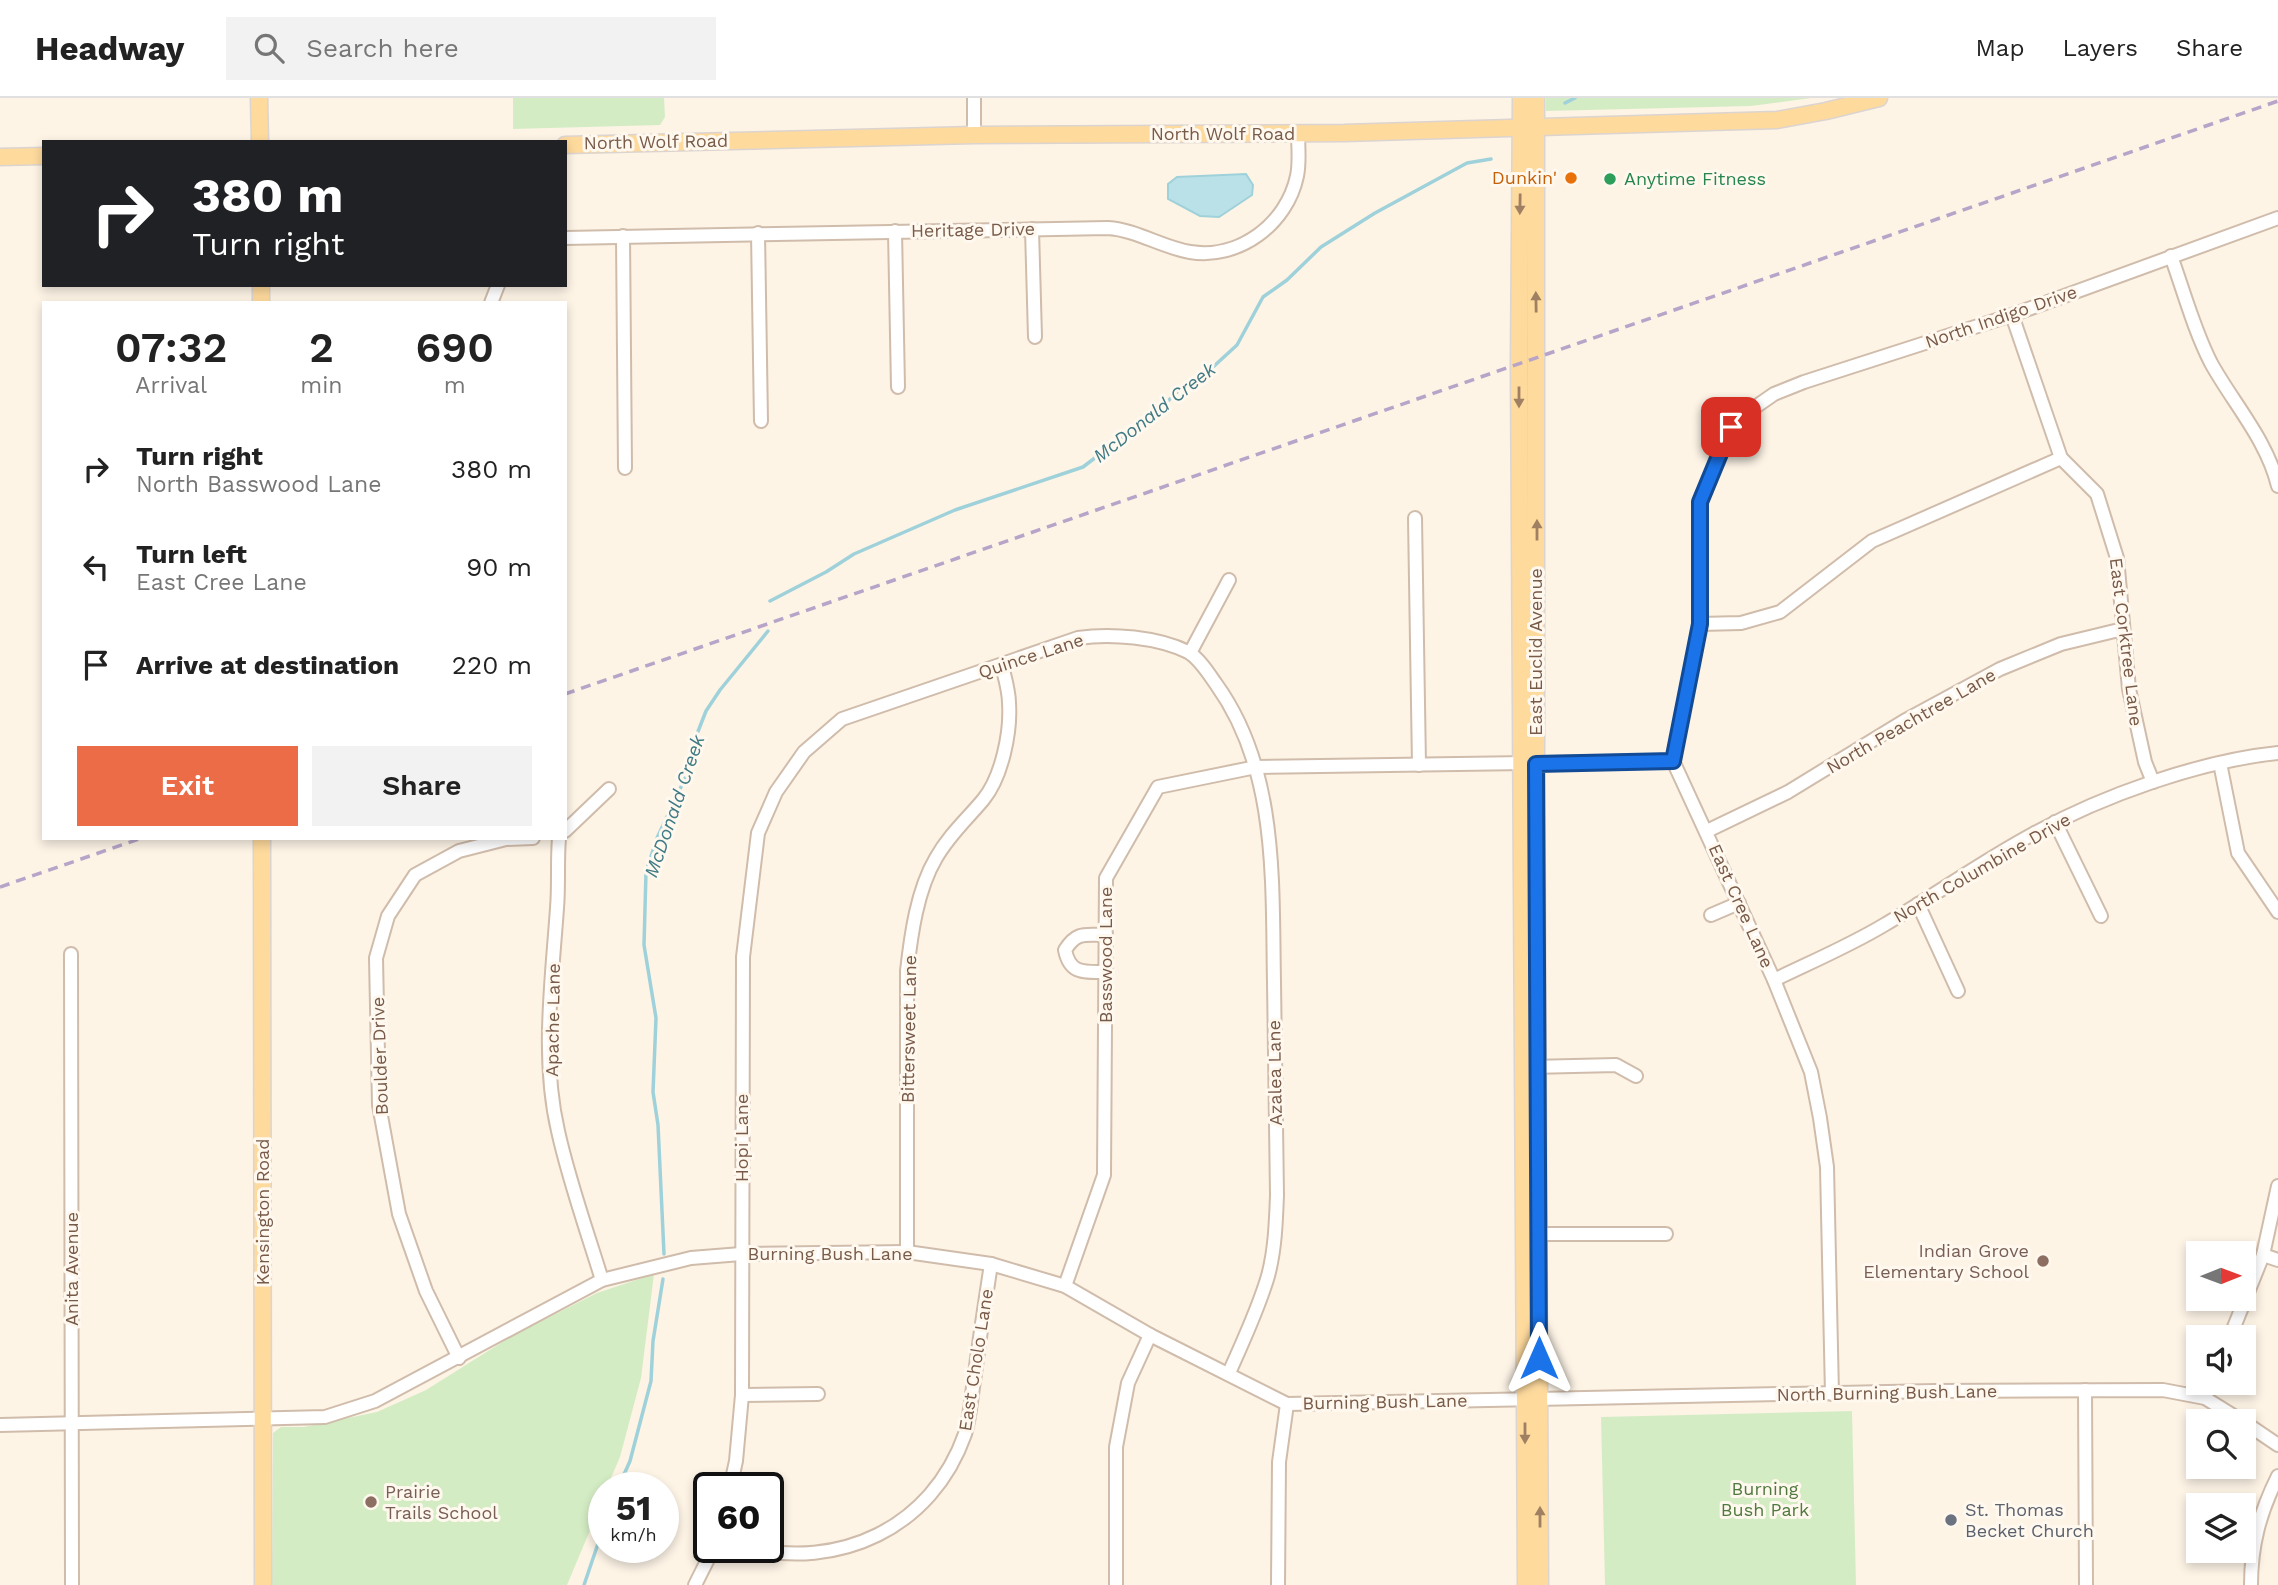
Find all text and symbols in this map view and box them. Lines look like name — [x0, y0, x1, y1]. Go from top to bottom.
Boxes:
search box — [226, 17, 716, 80]
text: Headway — [35, 29, 184, 68]
icon: search — [250, 29, 288, 67]
text: Search here — [306, 33, 459, 63]
text: Map — [1976, 34, 2024, 62]
text: Layers — [2062, 34, 2138, 62]
text: Share — [2176, 34, 2243, 62]
street label: North Wolf Road — [1151, 123, 1295, 144]
street label: North Wolf Road — [584, 130, 728, 153]
text: 380 m — [192, 166, 343, 224]
place label: Dunkin' — [1492, 167, 1557, 188]
icon: right — [77, 168, 168, 259]
place label: Anytime Fitness — [1624, 168, 1766, 189]
marker: Dunkin' — [1563, 170, 1579, 186]
marker: Anytime Fitness — [1602, 171, 1618, 187]
one-way arrow — [1514, 193, 1526, 215]
street label: Heritage Drive — [911, 218, 1035, 241]
text: Turn right — [192, 225, 344, 263]
street label: North Indigo Drive — [1922, 281, 2080, 352]
one-way arrow — [1530, 291, 1542, 313]
text: 07:32 — [115, 323, 227, 372]
text: 2 — [309, 323, 334, 372]
text: 690 — [416, 323, 494, 372]
water label: McDonald Creek — [1088, 357, 1221, 467]
text: Arrival — [135, 372, 207, 399]
text: min — [300, 372, 343, 399]
text: m — [444, 372, 466, 399]
one-way arrow — [1513, 386, 1525, 408]
pin — [1701, 397, 1761, 457]
icon: arrive — [1712, 408, 1750, 446]
text: Turn right — [136, 441, 263, 471]
icon: right — [77, 450, 115, 488]
text: 380 m — [451, 454, 532, 484]
text: North Basswood Lane — [136, 471, 382, 498]
one-way arrow — [1531, 519, 1543, 541]
text: Turn left — [136, 539, 247, 569]
icon: left — [77, 548, 115, 586]
text: 90 m — [466, 552, 532, 582]
street label: East Corktree Lane — [2106, 557, 2147, 727]
street label: East Euclid Avenue — [1525, 568, 1546, 736]
text: East Cree Lane — [136, 569, 307, 596]
street label: Quince Lane — [975, 629, 1086, 682]
icon: arrive — [77, 646, 115, 684]
text: Arrive at destination — [136, 650, 399, 680]
text: 220 m — [452, 650, 532, 680]
street label: North Peachtree Lane — [1822, 663, 1999, 778]
water label: McDonald Creek — [639, 731, 710, 880]
button: Exit — [77, 746, 298, 826]
button: Share — [312, 746, 532, 826]
street label: North Columbine Drive — [1889, 808, 2074, 927]
street label: East Cree Lane — [1705, 840, 1778, 971]
street label: Basswood Lane — [1095, 887, 1116, 1023]
street label: Bittersweet Lane — [897, 955, 920, 1103]
street label: Apache Lane — [541, 963, 564, 1077]
street label: Boulder Drive — [367, 996, 392, 1116]
street label: Azalea Lane — [1263, 1020, 1286, 1126]
street label: Hopi Lane — [731, 1094, 752, 1182]
street label: Kensington Road — [252, 1138, 273, 1286]
street label: Anita Avenue — [61, 1212, 82, 1326]
place label: Indian Grove Elementary School — [1863, 1240, 2029, 1282]
north arrow — [2186, 1241, 2256, 1311]
map controls — [2186, 1241, 2256, 1563]
street label: Burning Bush Lane — [747, 1243, 913, 1264]
marker: Indian Grove Elementary School — [2035, 1253, 2051, 1269]
street label: East Cholo Lane — [954, 1287, 997, 1433]
position arrow — [1502, 1321, 1576, 1395]
button: sound — [2186, 1325, 2256, 1395]
street label: North Burning Bush Lane — [1777, 1380, 1997, 1405]
street label: Burning Bush Lane — [1302, 1390, 1468, 1413]
button: search — [2186, 1409, 2256, 1479]
one-way arrow — [1519, 1422, 1531, 1444]
speed limit sign: 60 — [693, 1472, 784, 1563]
park label: Burning Bush Park — [1721, 1478, 1809, 1520]
place label: Prairie Trails School — [385, 1481, 498, 1523]
text: 51 — [616, 1487, 651, 1529]
button: layers — [2186, 1493, 2256, 1563]
marker: Prairie Trails School — [363, 1494, 379, 1510]
place label: St. Thomas Becket Church — [1965, 1499, 2094, 1541]
one-way arrow — [1534, 1506, 1546, 1528]
marker: St. Thomas Becket Church — [1943, 1512, 1959, 1528]
text: km/h — [610, 1524, 657, 1545]

